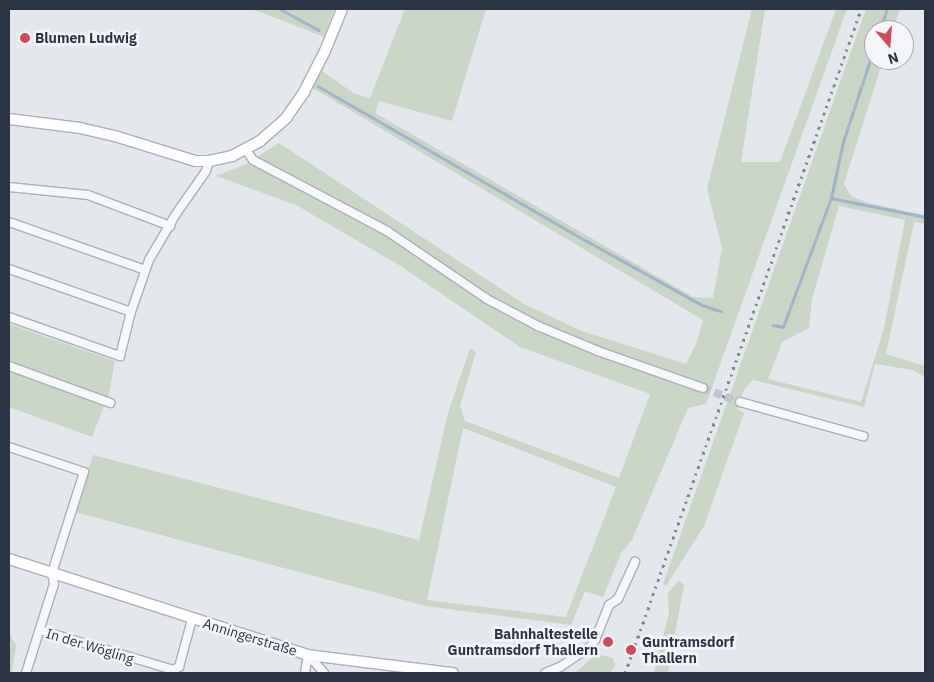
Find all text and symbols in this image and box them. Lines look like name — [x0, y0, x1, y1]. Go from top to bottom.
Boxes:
north arrow — [864, 20, 914, 70]
place label: Blumen Ludwig — [35, 30, 137, 46]
marker: Blumen Ludwig — [19, 32, 31, 44]
text: N — [886, 48, 901, 68]
street label: Anningerstraße — [201, 615, 299, 659]
street label: In der Wögling — [44, 625, 136, 667]
place label: Bahnhaltestelle Guntramsdorf Thallern — [448, 626, 598, 658]
place label: Guntramsdorf Thallern — [642, 634, 734, 666]
marker: Bahnhaltestelle Guntramsdorf Thallern — [602, 636, 614, 648]
marker: Guntramsdorf Thallern — [624, 643, 638, 657]

